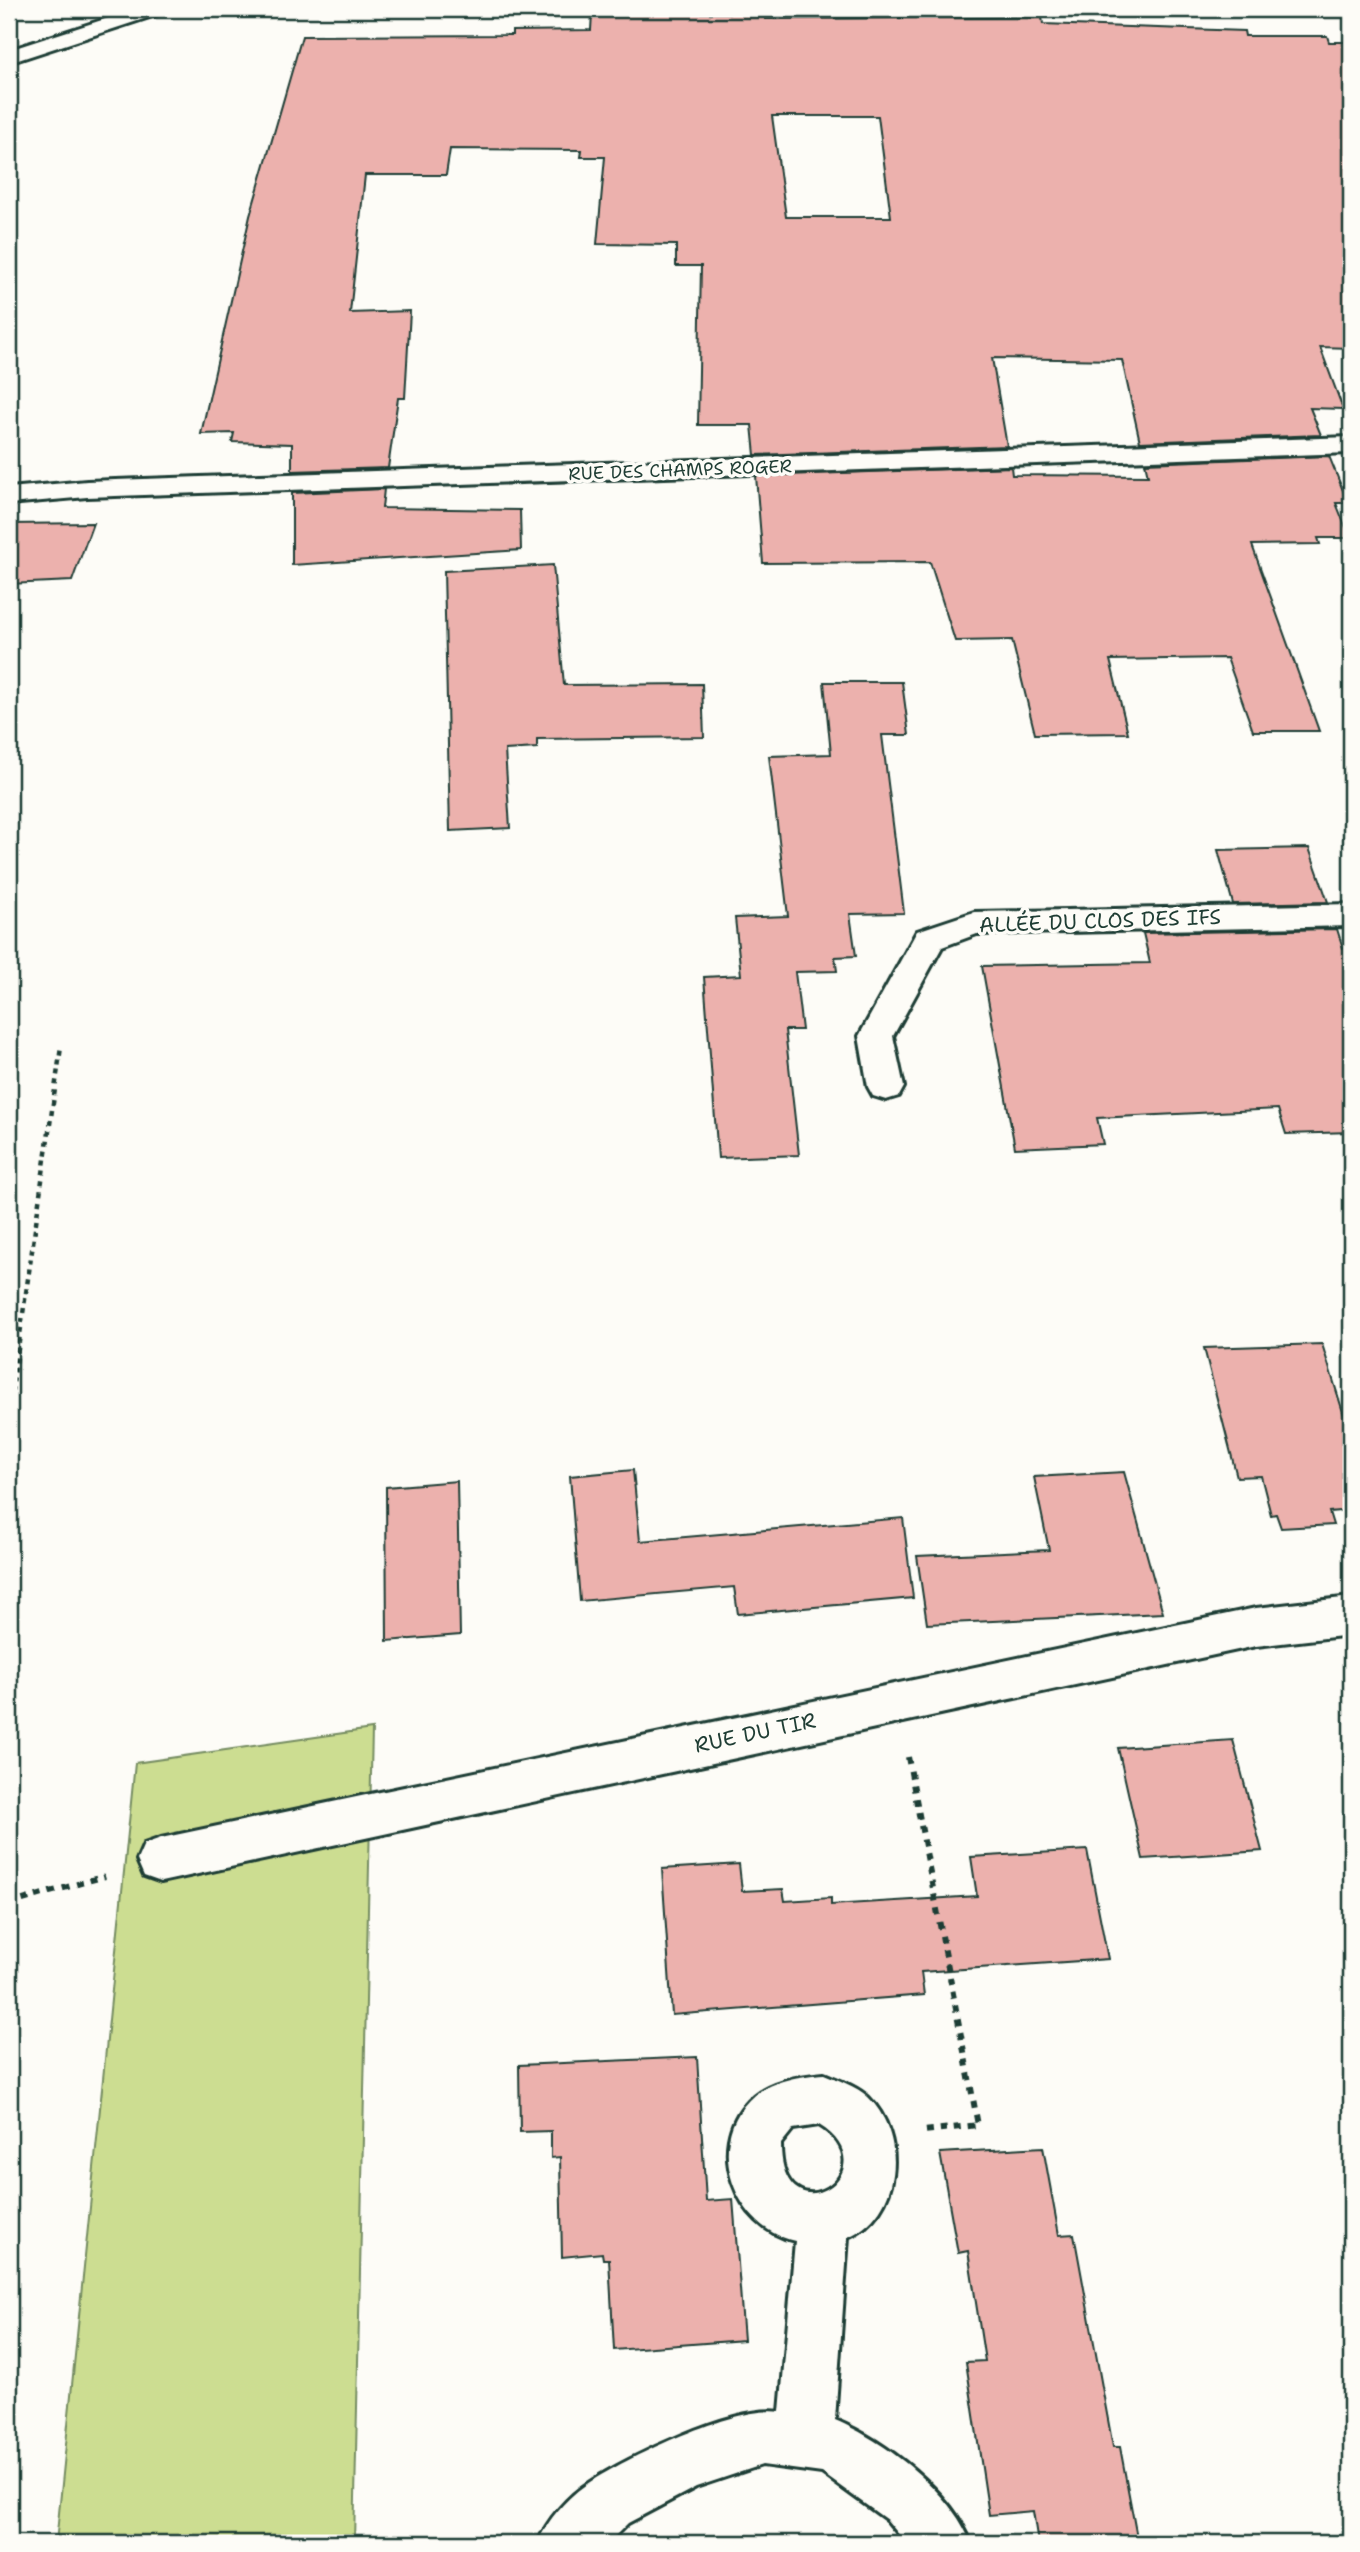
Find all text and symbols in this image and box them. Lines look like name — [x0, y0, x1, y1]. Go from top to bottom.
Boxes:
street label: RUE DES CHAMPS ROGER — [568, 454, 792, 486]
street label: ALLÉE DU CLOS DES IFS — [978, 902, 1222, 939]
street label: RUE DU TIR — [692, 1706, 818, 1760]

